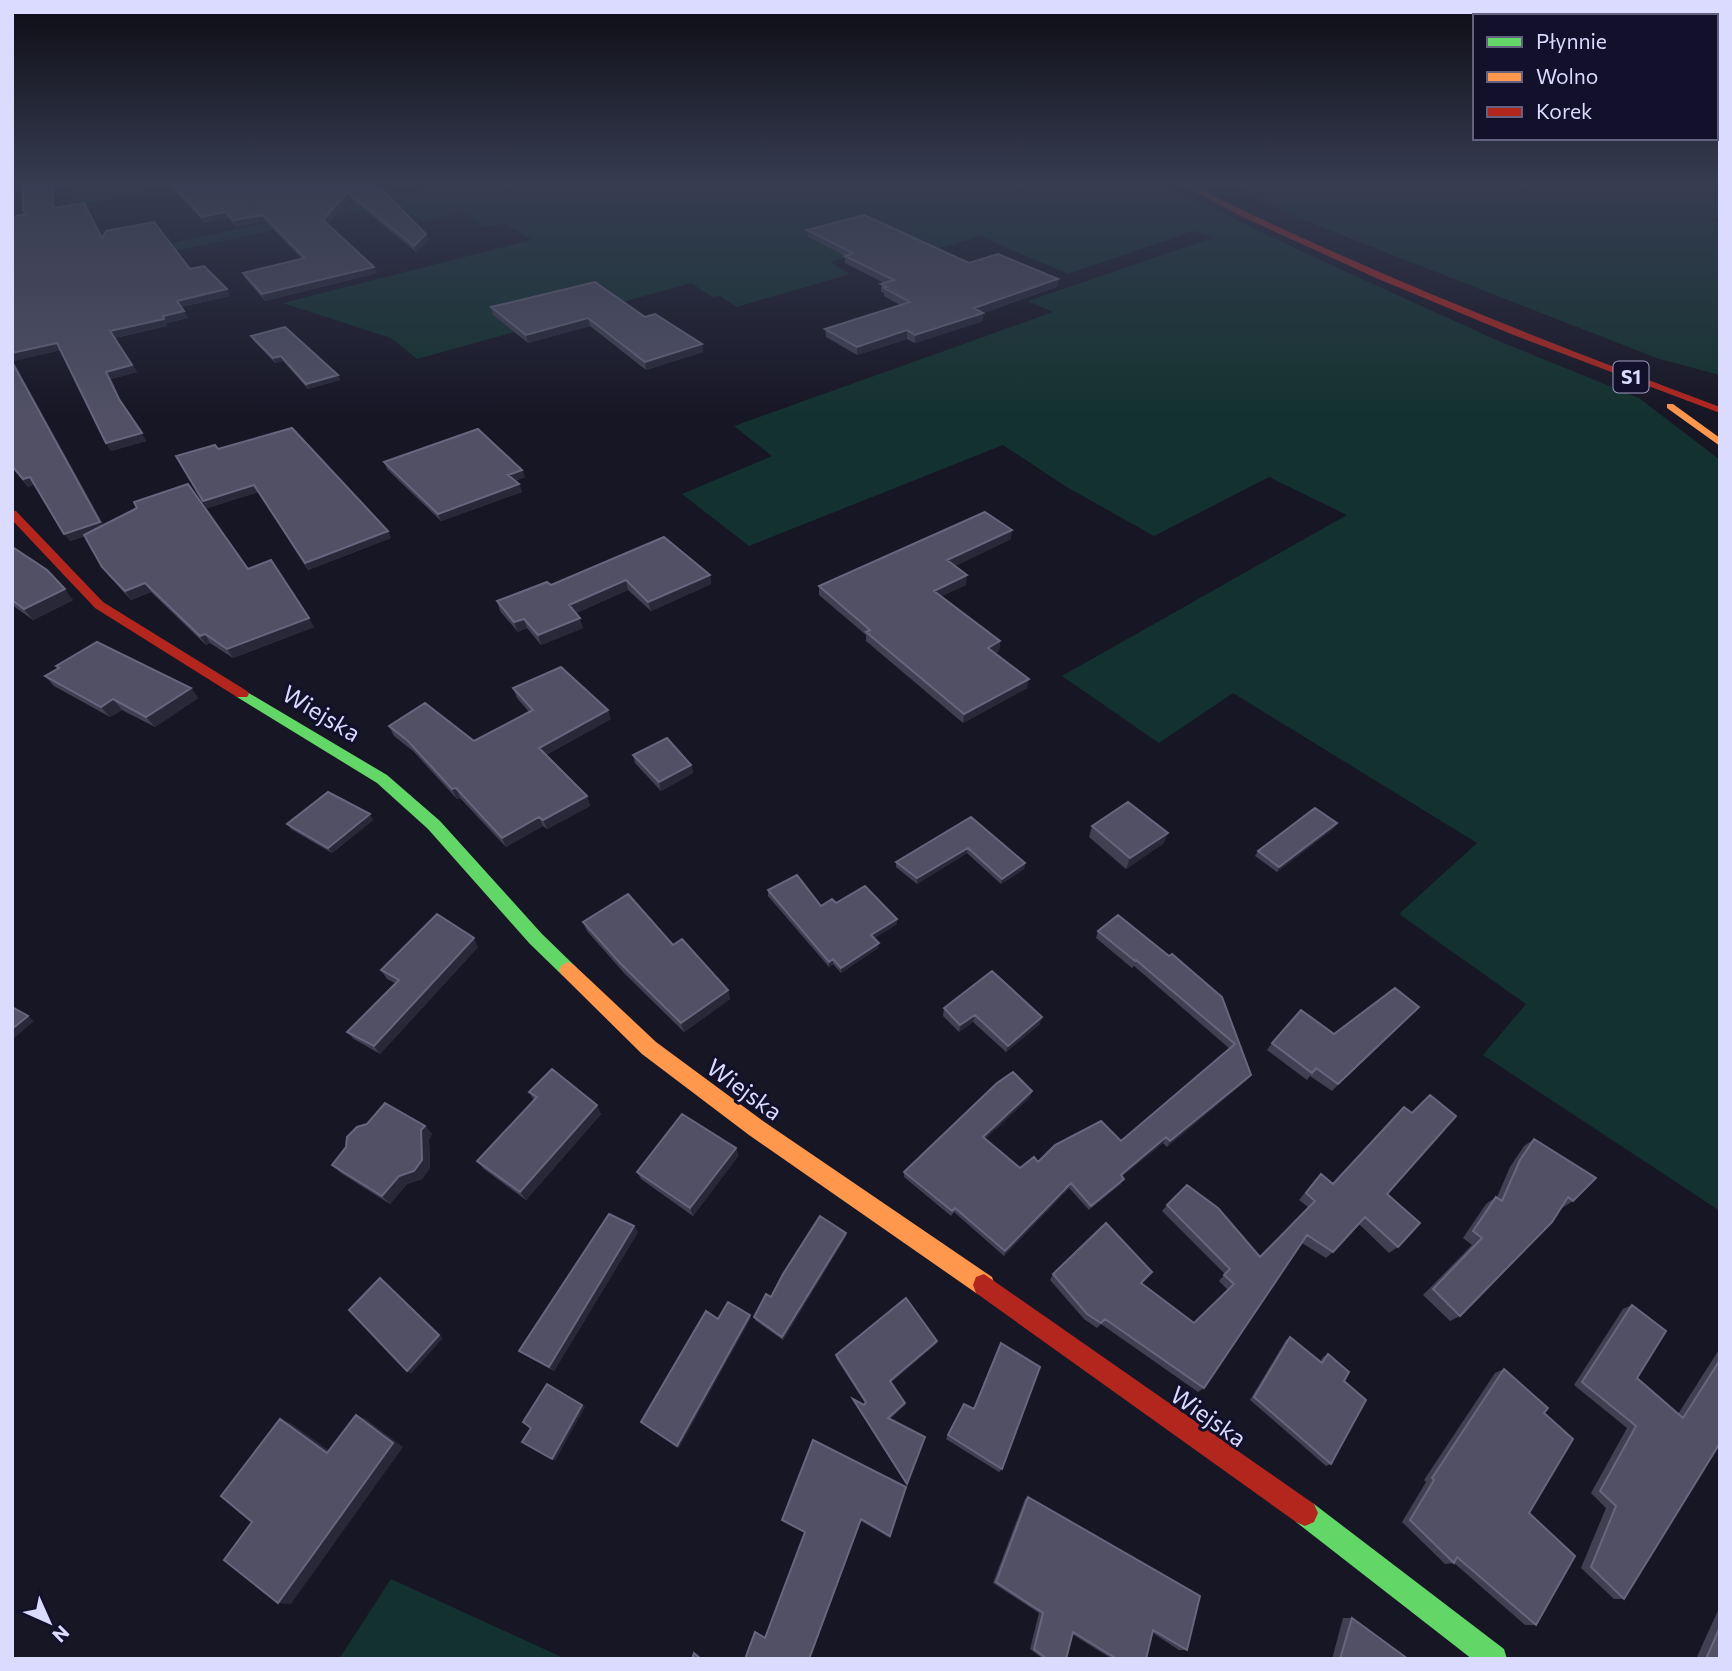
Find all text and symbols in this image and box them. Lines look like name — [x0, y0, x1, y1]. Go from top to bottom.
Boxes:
legend — [1473, 14, 1718, 140]
text: Płynnie — [1536, 28, 1607, 53]
text: Wolno — [1536, 63, 1598, 88]
text: Korek — [1536, 98, 1592, 123]
road number: S1 — [1614, 362, 1648, 392]
street label: Wiejska — [277, 678, 366, 747]
street label: Wiejska — [702, 1052, 788, 1126]
street label: Wiejska — [1165, 1379, 1252, 1452]
north arrow — [14, 1587, 84, 1657]
text: N — [48, 1621, 75, 1648]

